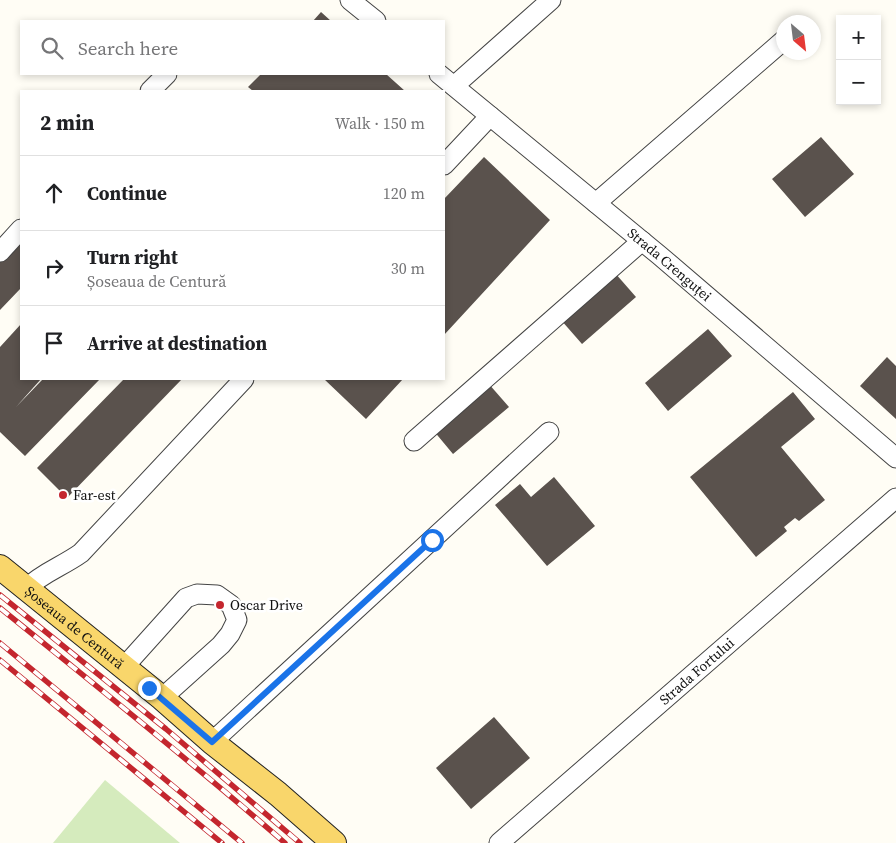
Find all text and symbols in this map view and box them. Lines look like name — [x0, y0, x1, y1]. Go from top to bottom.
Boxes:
north arrow — [776, 15, 821, 60]
map controls — [836, 15, 881, 105]
button: + — [836, 15, 881, 60]
search box — [20, 20, 445, 75]
icon: search — [38, 34, 66, 62]
text: Search here — [78, 35, 178, 61]
button: − — [836, 60, 881, 105]
text: 2 min — [40, 108, 95, 137]
text: Walk · 150 m — [335, 112, 425, 134]
icon: ahead — [40, 179, 68, 207]
text: Continue — [87, 180, 167, 206]
text: 120 m — [383, 182, 425, 204]
street label: Strada Crenguței — [623, 223, 716, 306]
text: Turn right — [87, 244, 178, 270]
icon: right — [40, 254, 68, 282]
text: 30 m — [391, 257, 425, 279]
text: Șoseaua de Centură — [87, 270, 226, 292]
icon: arrive — [40, 329, 68, 357]
text: Arrive at destination — [87, 330, 267, 356]
place label: Far-est — [73, 485, 116, 505]
marker: Far-est — [57, 489, 69, 501]
route start — [421, 529, 444, 552]
street label: Șoseaua de Centură — [21, 581, 129, 674]
place label: Oscar Drive — [230, 595, 303, 615]
marker: Oscar Drive — [214, 599, 226, 611]
street label: Strada Fortului — [655, 633, 739, 709]
route end — [138, 677, 161, 700]

